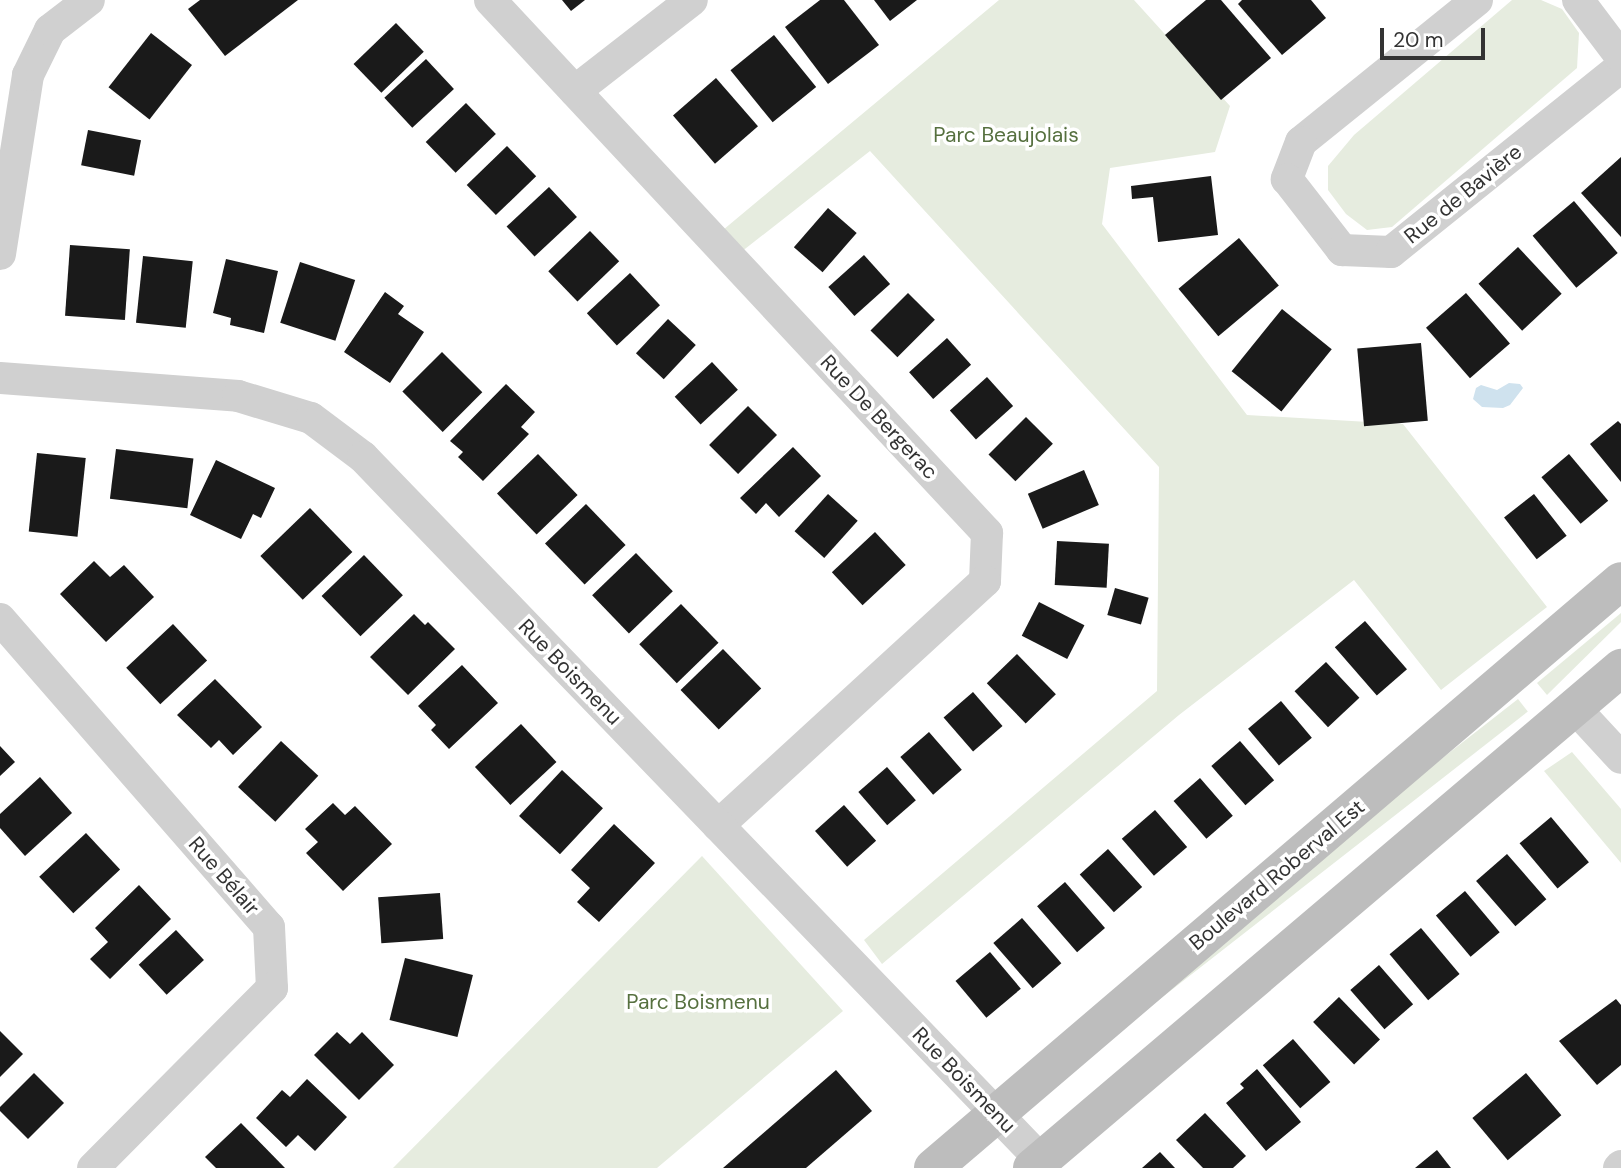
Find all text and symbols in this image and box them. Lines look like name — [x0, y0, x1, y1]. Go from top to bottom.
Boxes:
scale bar — [1383, 14, 1488, 58]
text: 20 m — [1393, 26, 1444, 54]
park label: Parc Beaujolais — [933, 122, 1079, 148]
street label: Rue de Bavière — [1399, 139, 1527, 249]
street label: Rue De Bergerac — [815, 350, 943, 484]
street label: Rue Boismenu — [513, 614, 627, 730]
street label: Boulevard Roberval Est — [1184, 794, 1370, 956]
street label: Rue Bélair — [183, 832, 265, 920]
park label: Parc Boismenu — [626, 989, 770, 1015]
street label: Rue Boismenu — [907, 1022, 1021, 1138]

